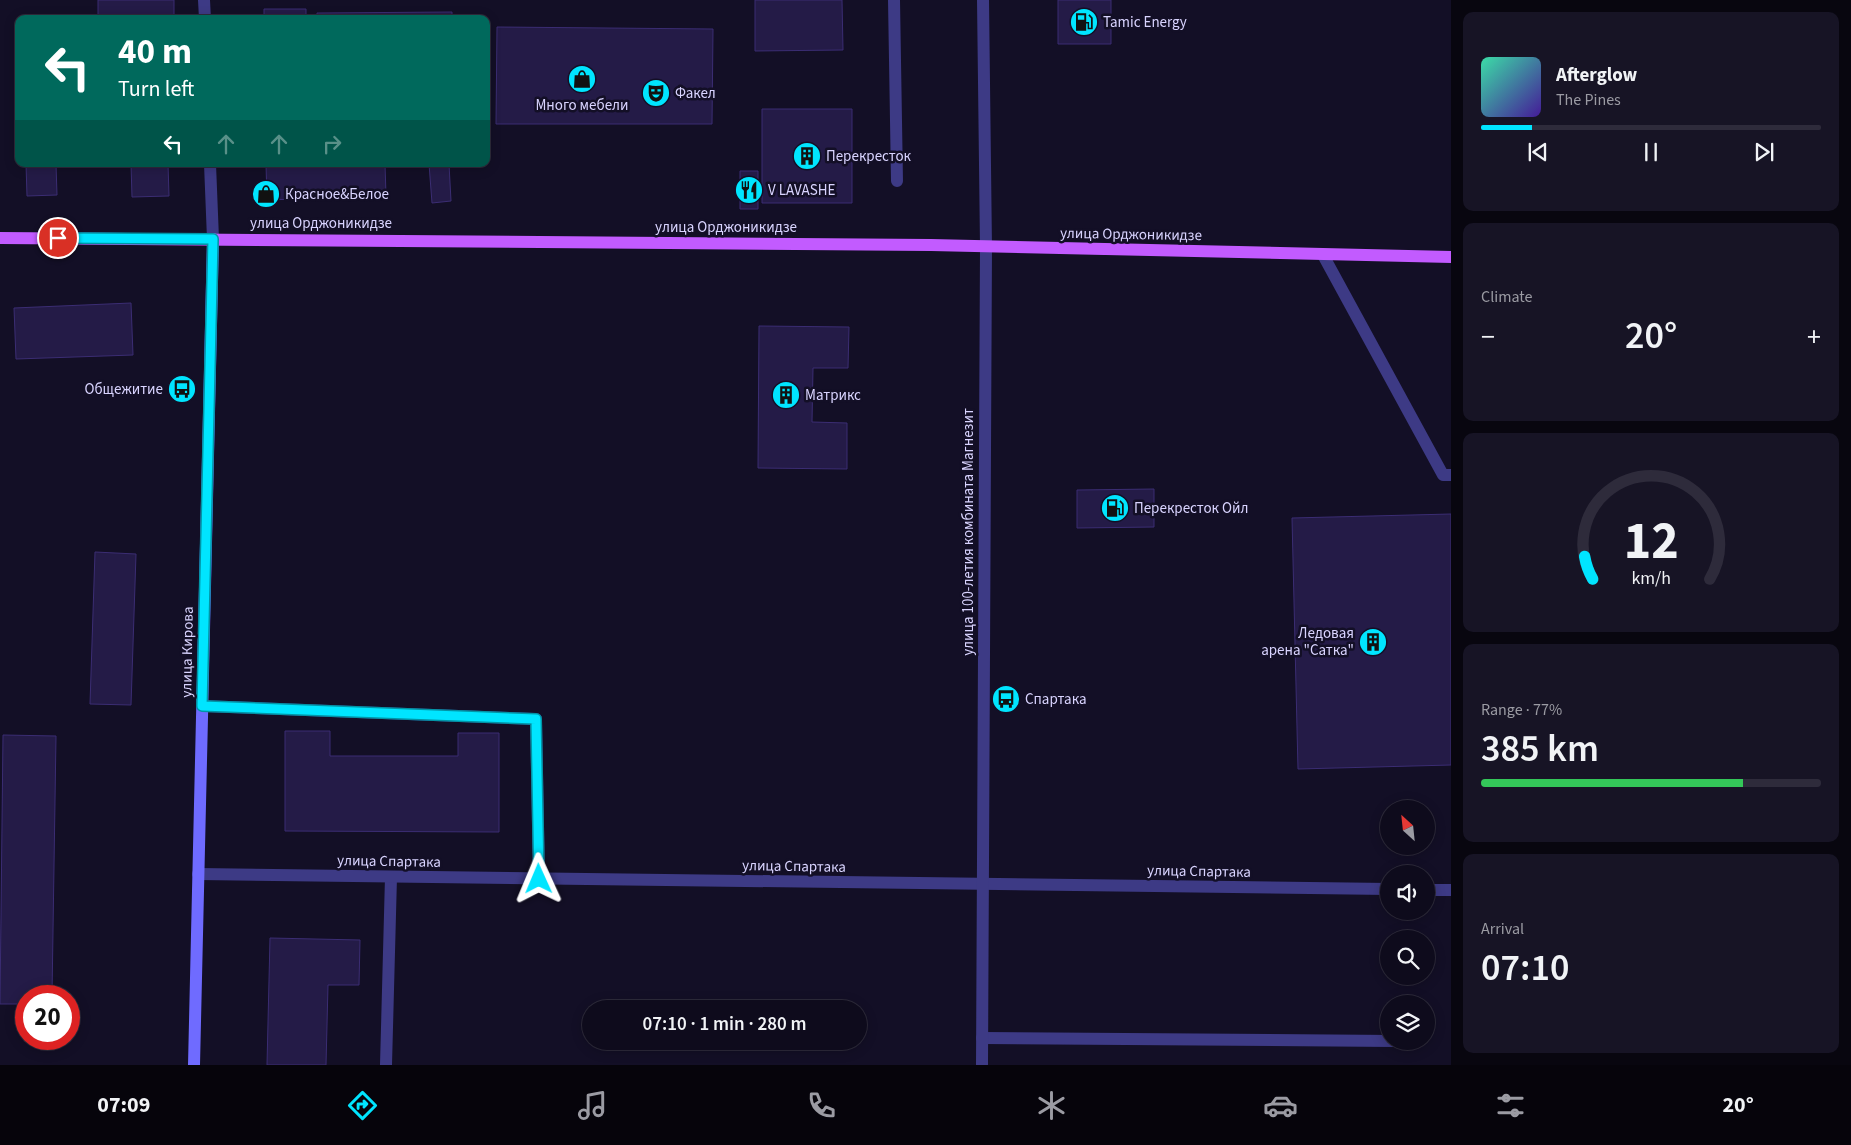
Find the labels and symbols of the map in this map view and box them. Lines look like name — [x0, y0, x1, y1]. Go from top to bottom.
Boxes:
fuel station icon: Tamic Energy — [1069, 7, 1099, 37]
place label: Tamic Energy — [1103, 12, 1187, 33]
shop icon: Много мебели — [567, 64, 597, 94]
theatre icon: Факел — [641, 78, 671, 108]
place label: Факел — [675, 83, 716, 104]
place label: Много мебели — [535, 95, 629, 116]
building icon: Перекресток — [792, 141, 822, 171]
place label: Перекресток — [826, 146, 912, 167]
restaurant icon: V LAVASHE — [734, 175, 764, 205]
shop icon: Красное&Белое — [251, 179, 281, 209]
place label: V LAVASHE — [768, 180, 835, 201]
place label: Красное&Белое — [285, 184, 389, 205]
street label: улица Орджоникидзе — [250, 213, 392, 234]
pin — [37, 217, 79, 259]
street label: улица Орджоникидзе — [655, 217, 797, 238]
street label: улица Орджоникидзе — [1060, 223, 1202, 246]
bus stop icon: Общежитие — [167, 374, 197, 404]
place label: Общежитие — [84, 379, 163, 400]
building icon: Матрикс — [771, 380, 801, 410]
place label: Матрикс — [805, 385, 861, 406]
street label: улица 100-летия комбината Магнезит — [958, 408, 979, 656]
fuel station icon: Перекресток Ойл — [1100, 493, 1130, 523]
place label: Перекресток Ойл — [1134, 498, 1248, 519]
street label: улица Кирова — [176, 606, 199, 698]
place label: Ледовая арена "Сатка" — [1261, 623, 1354, 661]
building icon: Ледовая арена "Сатка" — [1358, 627, 1388, 657]
bus stop icon: Спартака — [991, 684, 1021, 714]
place label: Спартака — [1025, 689, 1086, 710]
north arrow — [1380, 800, 1435, 855]
street label: улица Спартака — [337, 850, 441, 873]
position arrow — [512, 852, 564, 904]
street label: улица Спартака — [742, 855, 846, 878]
street label: улица Спартака — [1147, 860, 1251, 883]
speed limit sign: 20 — [15, 985, 80, 1050]

